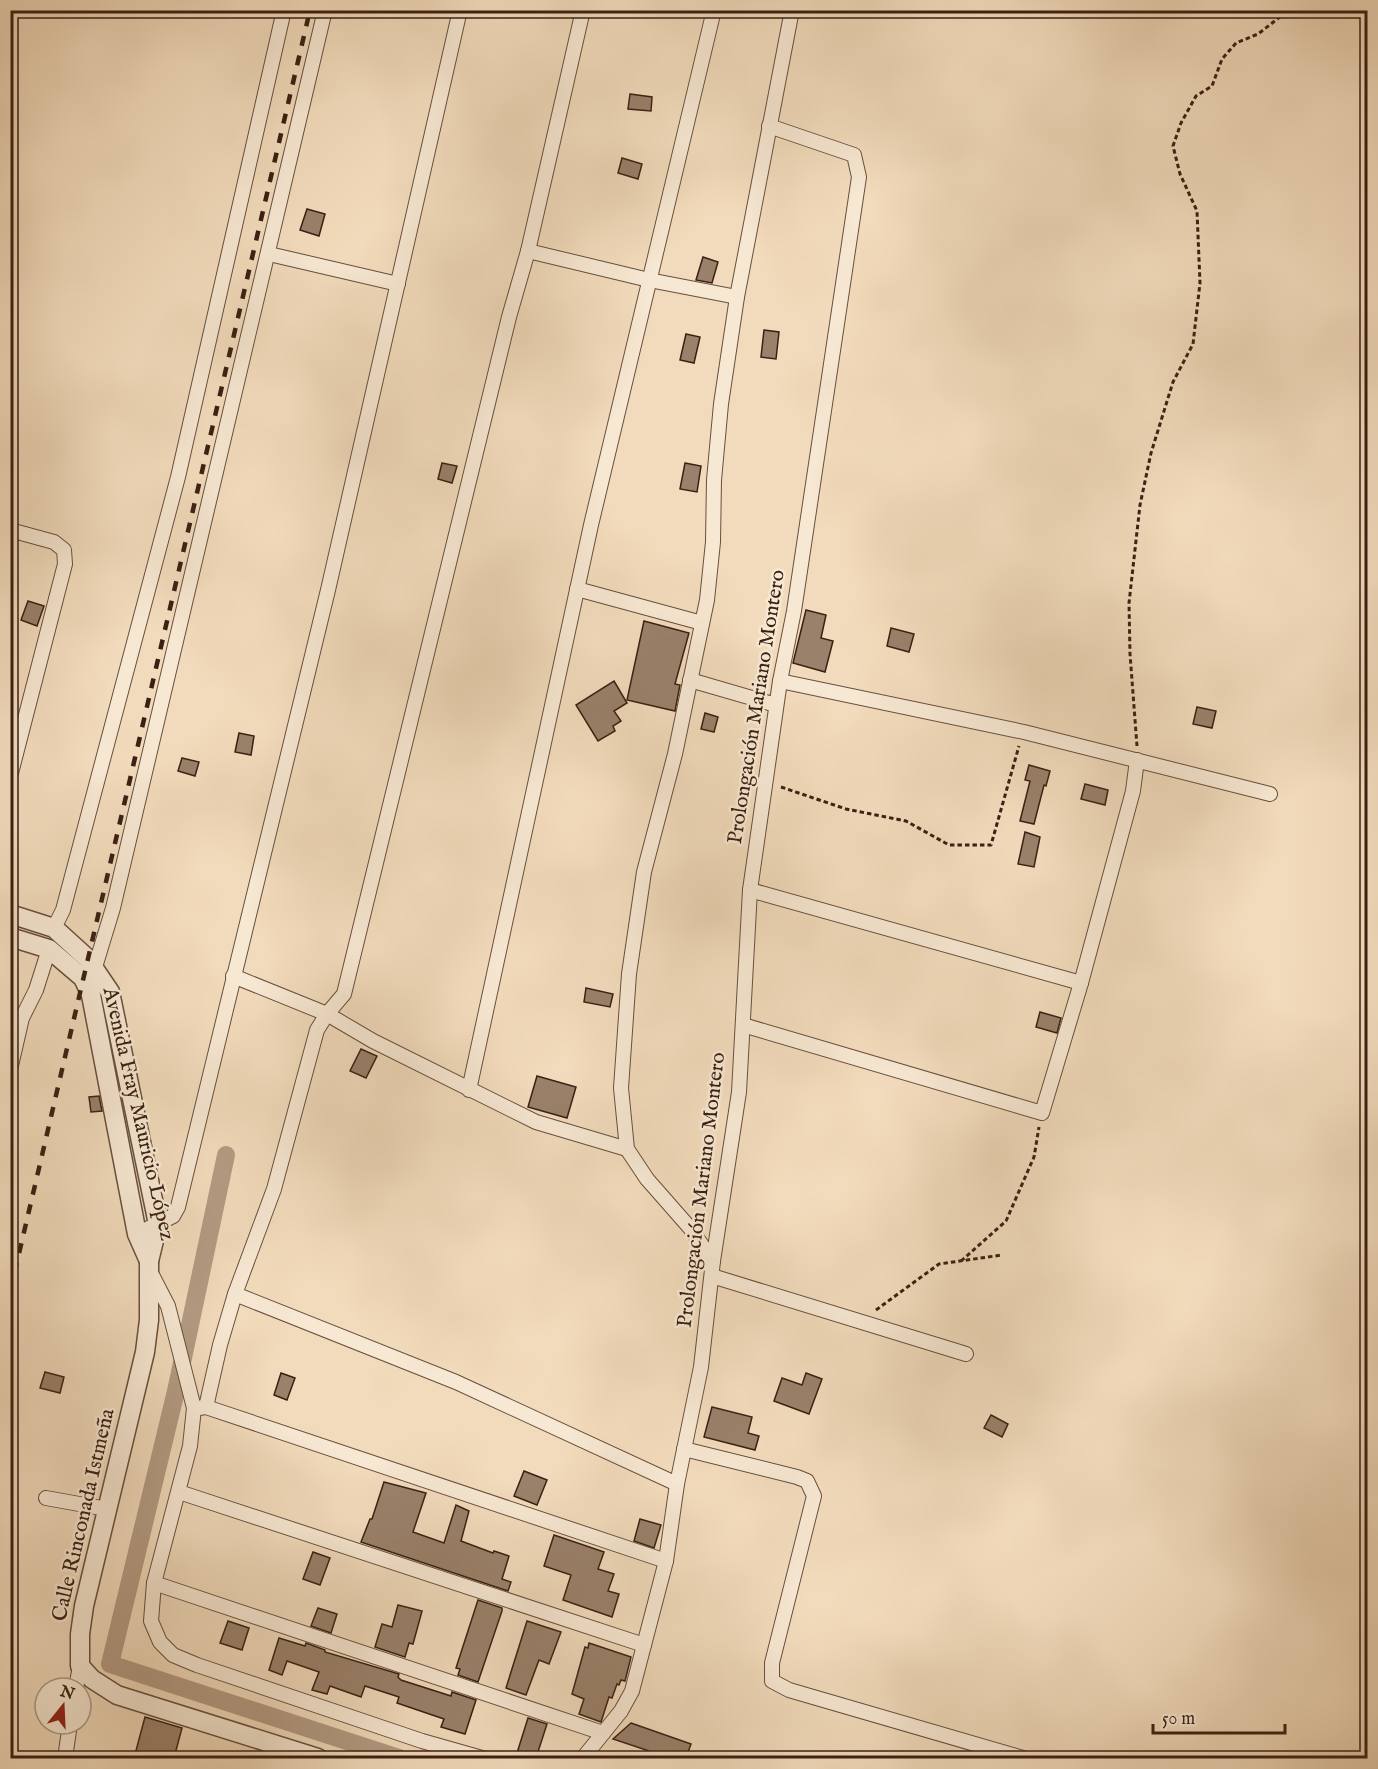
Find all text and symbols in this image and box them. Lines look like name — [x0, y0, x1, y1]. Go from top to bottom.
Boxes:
street label: Prolongación Mariano Montero — [722, 568, 792, 846]
street label: Avenida Fray Mauricio López — [95, 984, 180, 1244]
street label: Prolongación Mariano Montero — [672, 1051, 732, 1329]
street label: Calle Rinconada Istmeña — [46, 1405, 122, 1624]
north arrow — [33, 1676, 93, 1736]
text: N — [56, 1682, 77, 1705]
scale bar — [1153, 1697, 1285, 1735]
text: 50 m — [1162, 1708, 1195, 1731]

